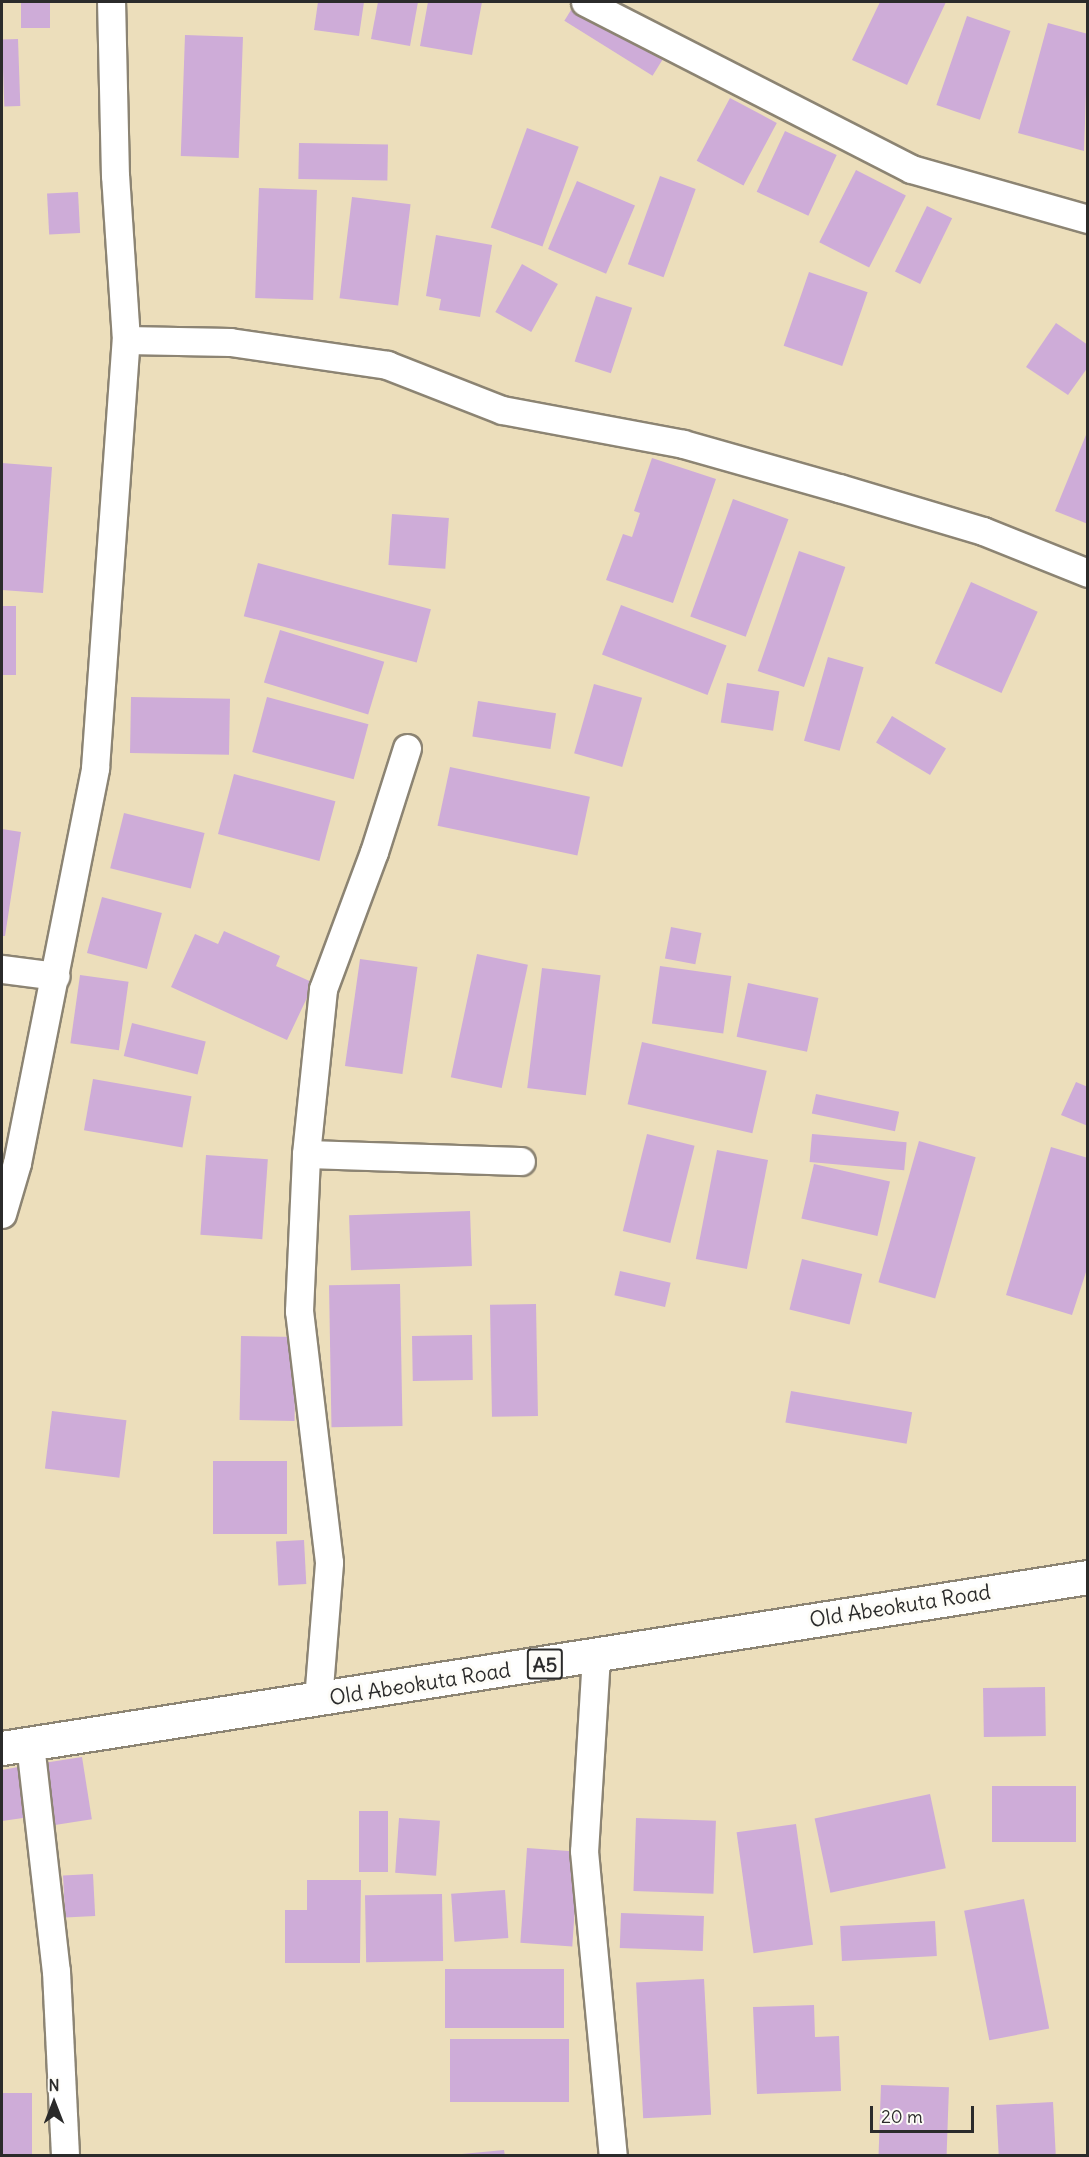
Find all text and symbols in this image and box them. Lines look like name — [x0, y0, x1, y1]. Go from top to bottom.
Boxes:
street label: Old Abeokuta Road — [808, 1579, 992, 1633]
road number: A5 — [526, 1647, 564, 1681]
street label: Old Abeokuta Road — [328, 1657, 512, 1711]
north arrow — [24, 2073, 84, 2133]
text: N — [48, 2075, 60, 2095]
scale bar — [873, 2094, 976, 2132]
text: 20 m — [881, 2105, 923, 2128]

